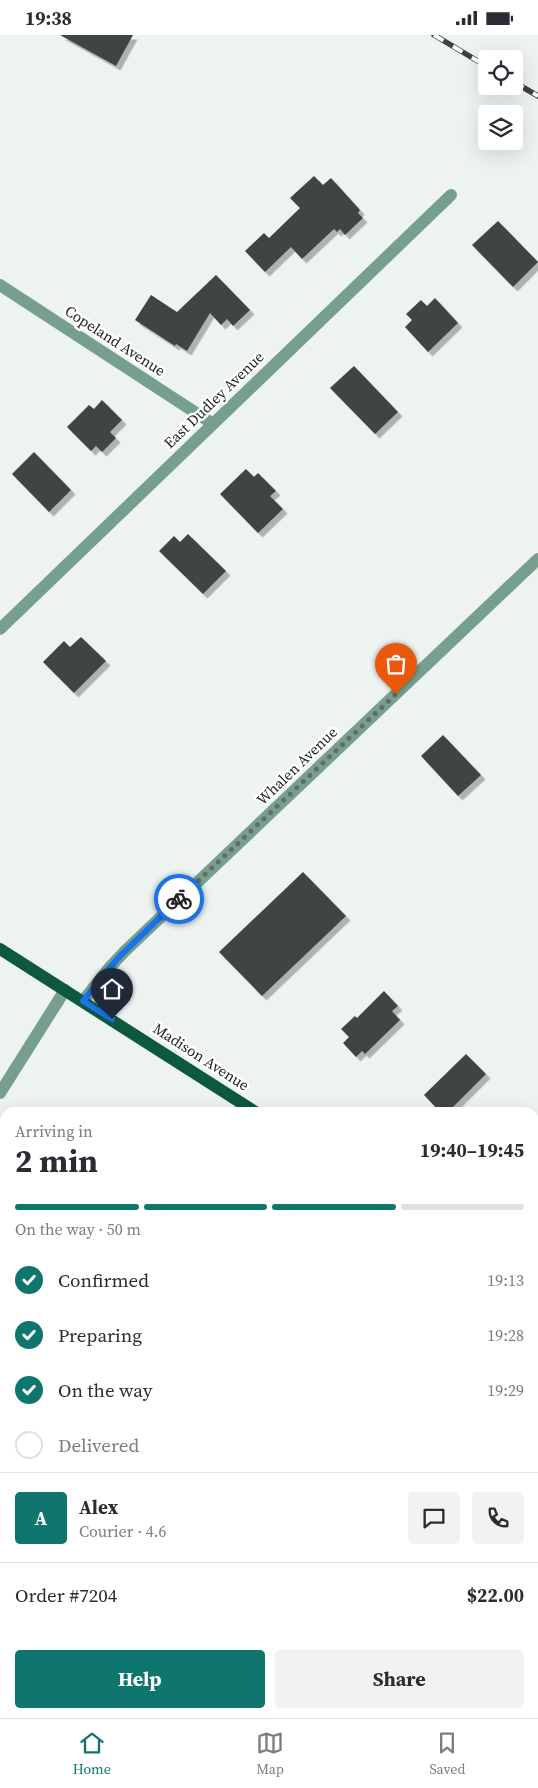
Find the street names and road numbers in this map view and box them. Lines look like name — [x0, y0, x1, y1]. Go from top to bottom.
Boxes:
street label: Copeland Avenue — [61, 300, 170, 381]
street label: East Dudley Avenue — [159, 346, 269, 453]
street label: Whalen Avenue — [252, 721, 342, 810]
street label: Madison Avenue — [149, 1018, 254, 1096]

